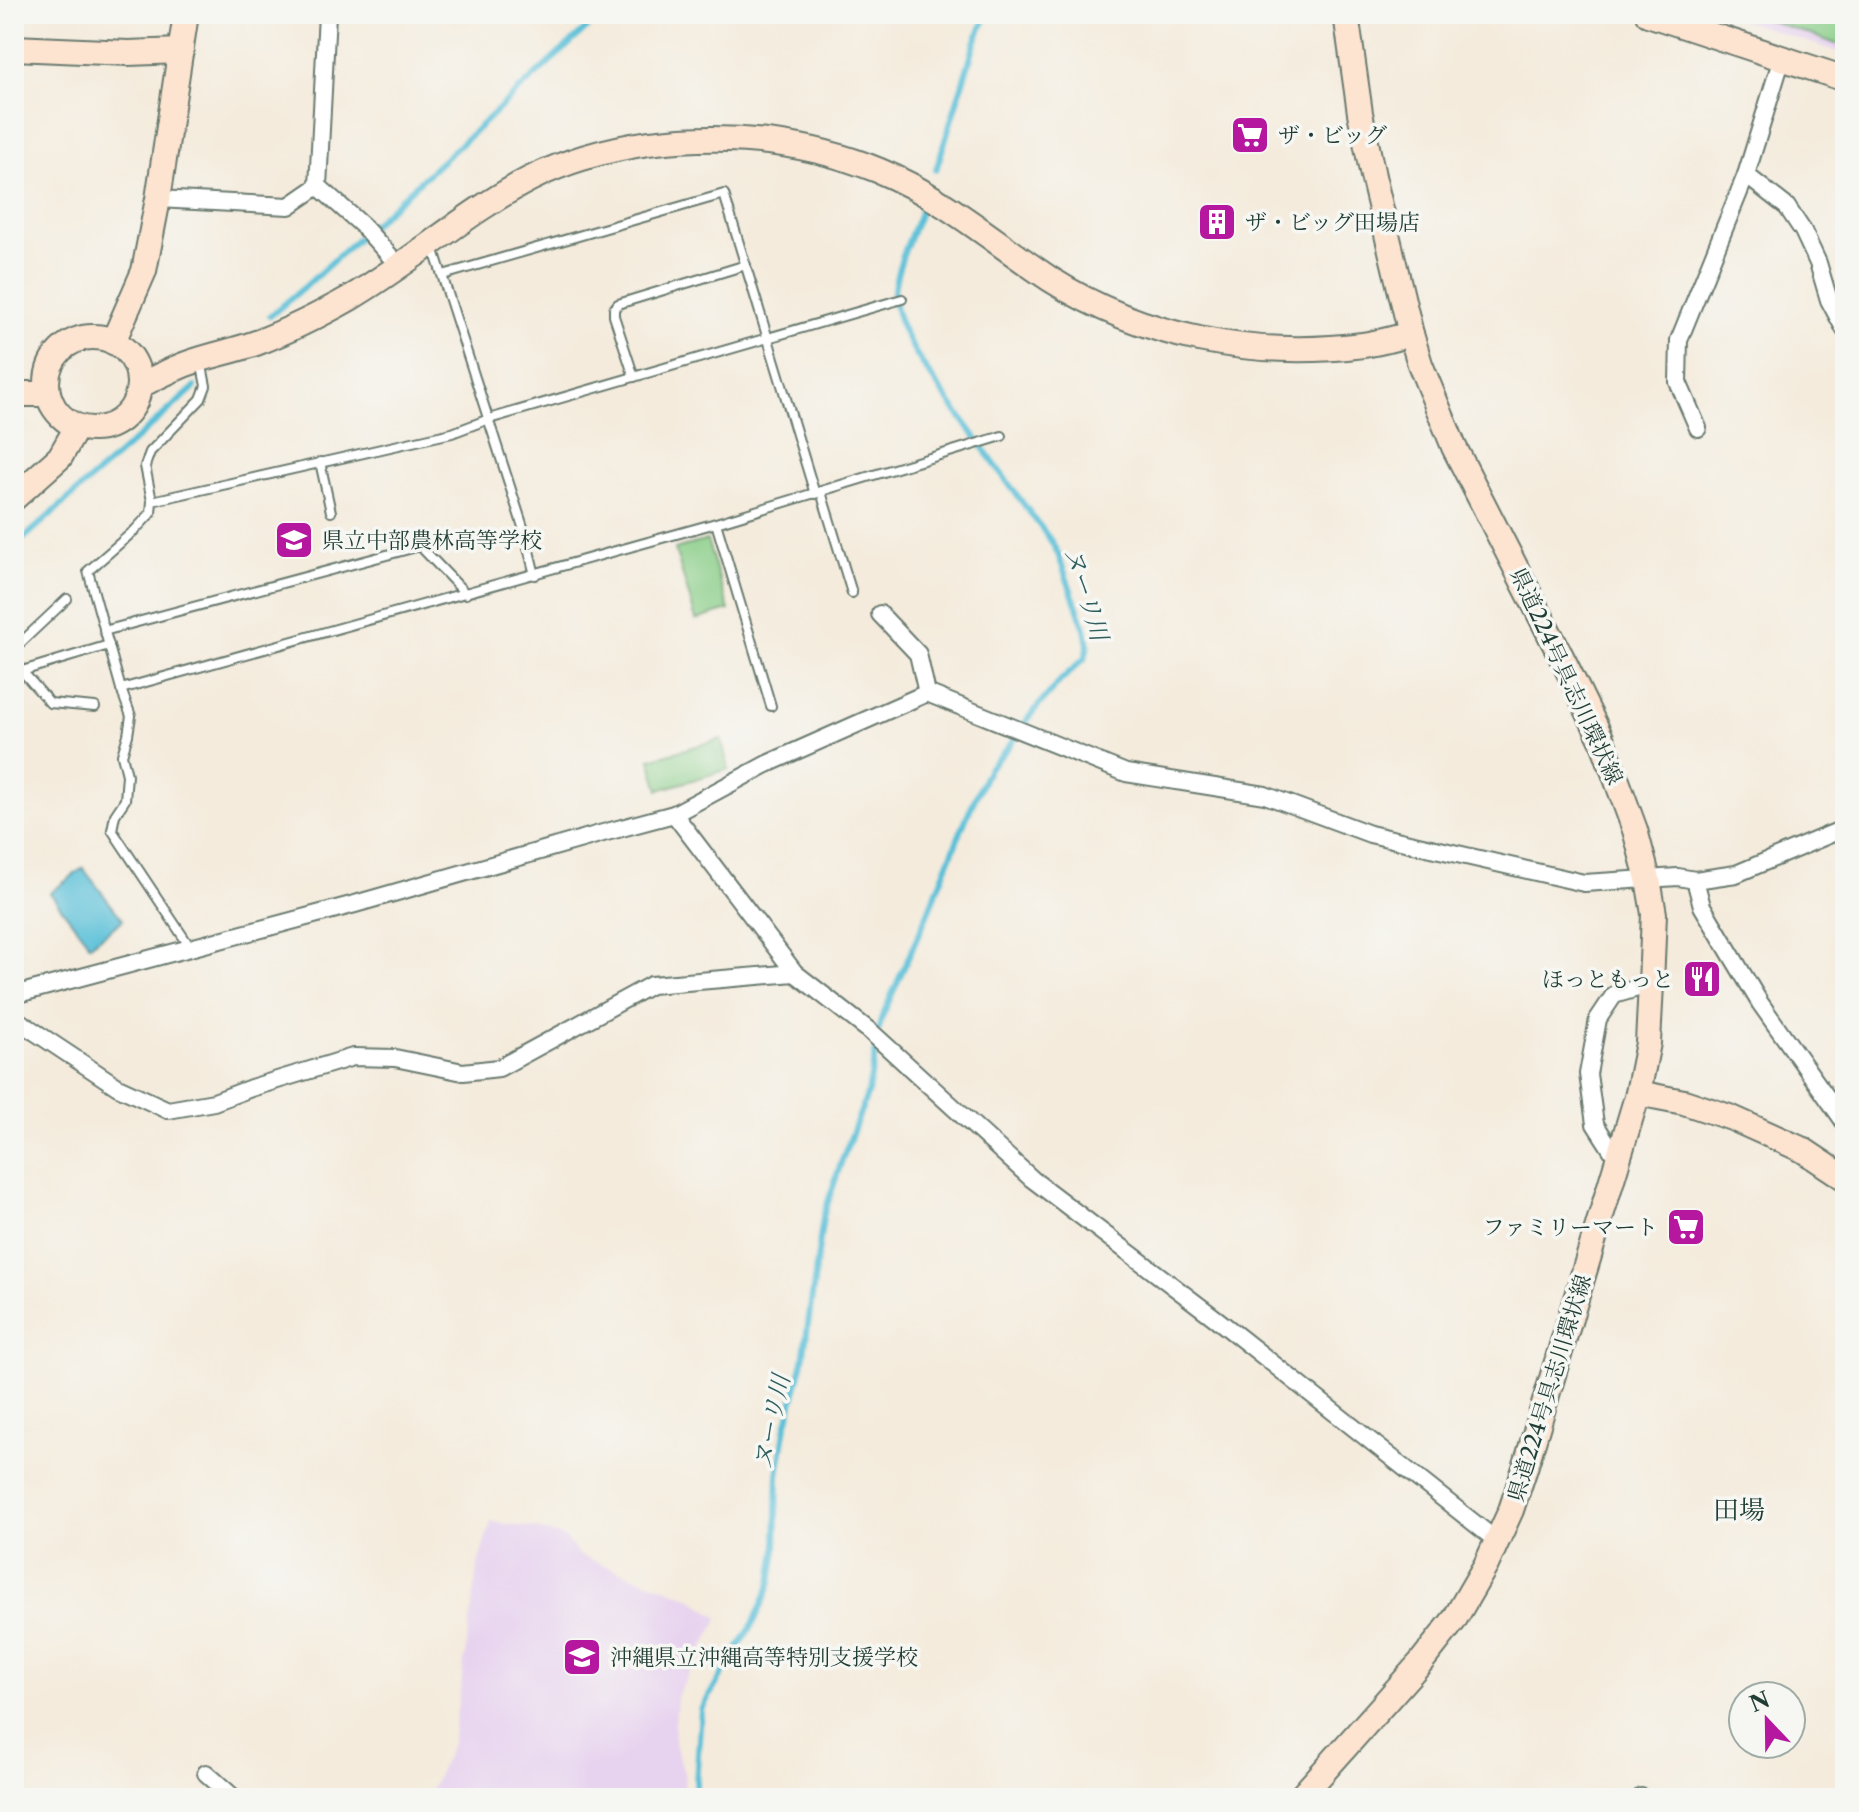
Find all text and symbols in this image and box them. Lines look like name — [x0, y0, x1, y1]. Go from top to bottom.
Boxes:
supermarket icon: ザ・ビッグ — [1229, 114, 1271, 156]
place label: ザ・ビッグ — [1278, 122, 1387, 149]
building icon: ザ・ビッグ田場店 — [1196, 201, 1238, 243]
place label: ザ・ビッグ田場店 — [1245, 209, 1420, 236]
school or university icon: 県立中部農林高等学校 — [273, 519, 315, 561]
place label: 県立中部農林高等学校 — [322, 527, 542, 554]
water label: ヌーリ川 — [1059, 544, 1115, 647]
street label: 県道224号具志川環状線 — [1504, 564, 1629, 789]
restaurant icon: ほっともっと — [1681, 958, 1723, 1000]
place label: ほっともっと — [1542, 966, 1674, 993]
supermarket icon: ファミリーマート — [1665, 1206, 1707, 1248]
place label: ファミリーマート — [1482, 1214, 1658, 1241]
street label: 県道224号具志川環状線 — [1502, 1271, 1597, 1505]
water label: ヌーリ川 — [747, 1369, 796, 1472]
district label: 田場 — [1713, 1494, 1765, 1526]
school or university icon: 沖縄県立沖縄高等特別支援学校 — [561, 1636, 603, 1678]
place label: 沖縄県立沖縄高等特別支援学校 — [610, 1644, 918, 1671]
north arrow — [1727, 1680, 1807, 1760]
text: N — [1746, 1686, 1774, 1718]

